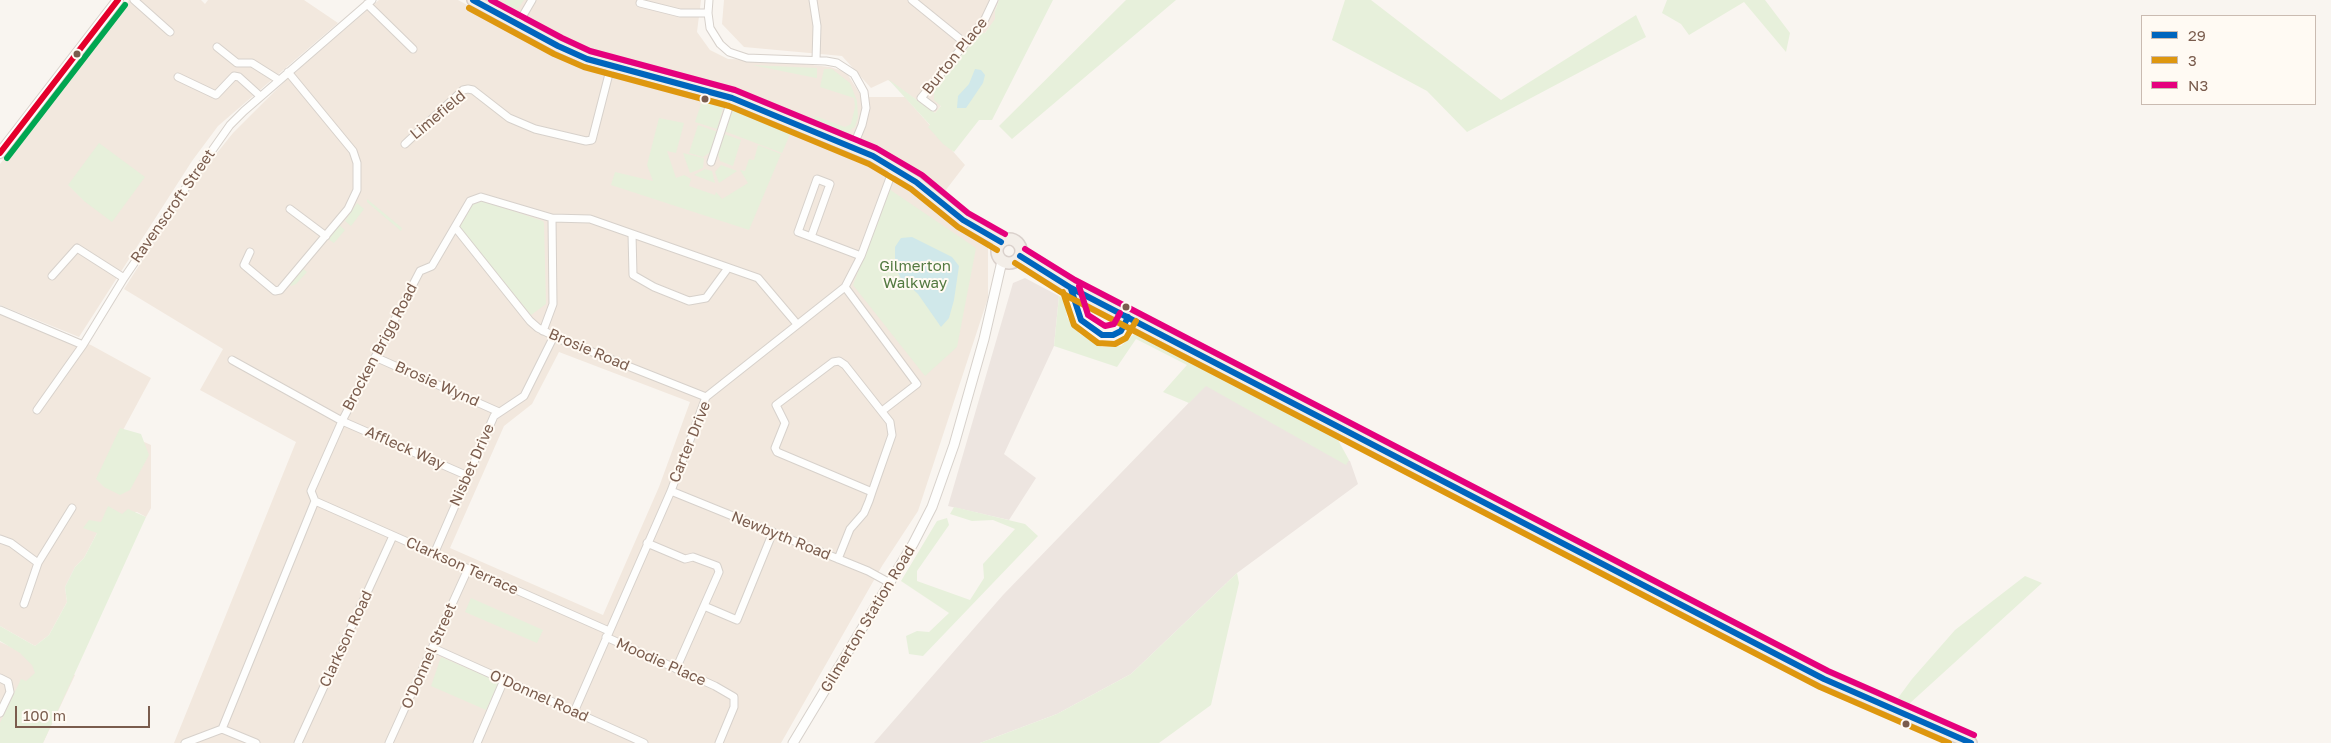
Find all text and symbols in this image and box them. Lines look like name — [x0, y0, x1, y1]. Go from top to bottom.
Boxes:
street label: Burton Place — [919, 14, 991, 98]
legend — [2141, 15, 2316, 105]
text: 29 — [2188, 26, 2206, 44]
unlabelled marker — [72, 49, 82, 59]
text: 3 — [2188, 51, 2197, 69]
text: N3 — [2188, 76, 2208, 94]
street label: Limefield — [407, 87, 469, 143]
unlabelled marker — [700, 94, 710, 104]
street label: Ravenscroft Street — [127, 146, 219, 266]
park label: Gilmerton Walkway — [879, 257, 951, 292]
street label: Brocken Brigg Road — [339, 280, 421, 414]
unlabelled marker — [1121, 302, 1131, 312]
street label: Brosie Road — [546, 325, 632, 375]
street label: Brosie Wynd — [392, 357, 482, 411]
street label: Carter Drive — [665, 399, 715, 485]
street label: Nisbet Drive — [446, 421, 498, 509]
street label: Affleck Way — [363, 422, 447, 474]
street label: Newbyth Road — [729, 508, 833, 564]
street label: Clarkson Terrace — [403, 533, 521, 599]
street label: Gilmerton Station Road — [817, 542, 919, 696]
street label: Clarkson Road — [316, 588, 376, 690]
street label: O'Donnel Street — [398, 600, 460, 712]
street label: Moodie Place — [613, 634, 709, 690]
street label: O'Donnel Road — [487, 666, 591, 726]
scale bar — [18, 696, 152, 728]
text: 100 m — [23, 706, 66, 724]
unlabelled marker — [1901, 719, 1911, 729]

